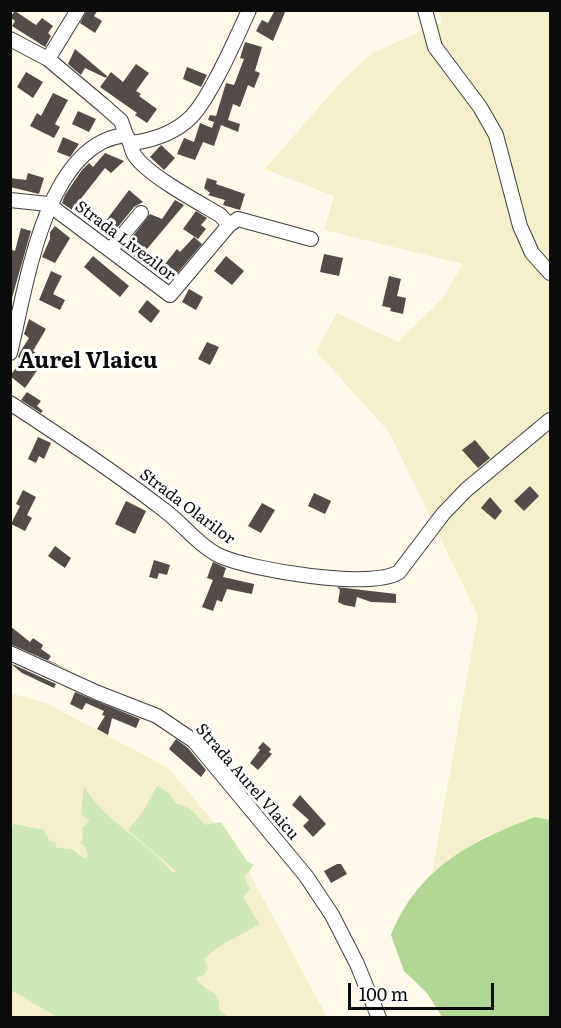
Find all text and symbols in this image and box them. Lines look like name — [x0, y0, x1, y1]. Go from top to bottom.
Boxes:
street label: Strada Livezilor — [71, 197, 179, 285]
district label: Aurel Vlaicu — [18, 349, 158, 375]
street label: Strada Olarilor — [136, 465, 238, 549]
street label: Strada Aurel Vlaicu — [191, 720, 303, 844]
scale bar — [351, 971, 496, 1009]
text: 100 m — [359, 980, 408, 1007]

